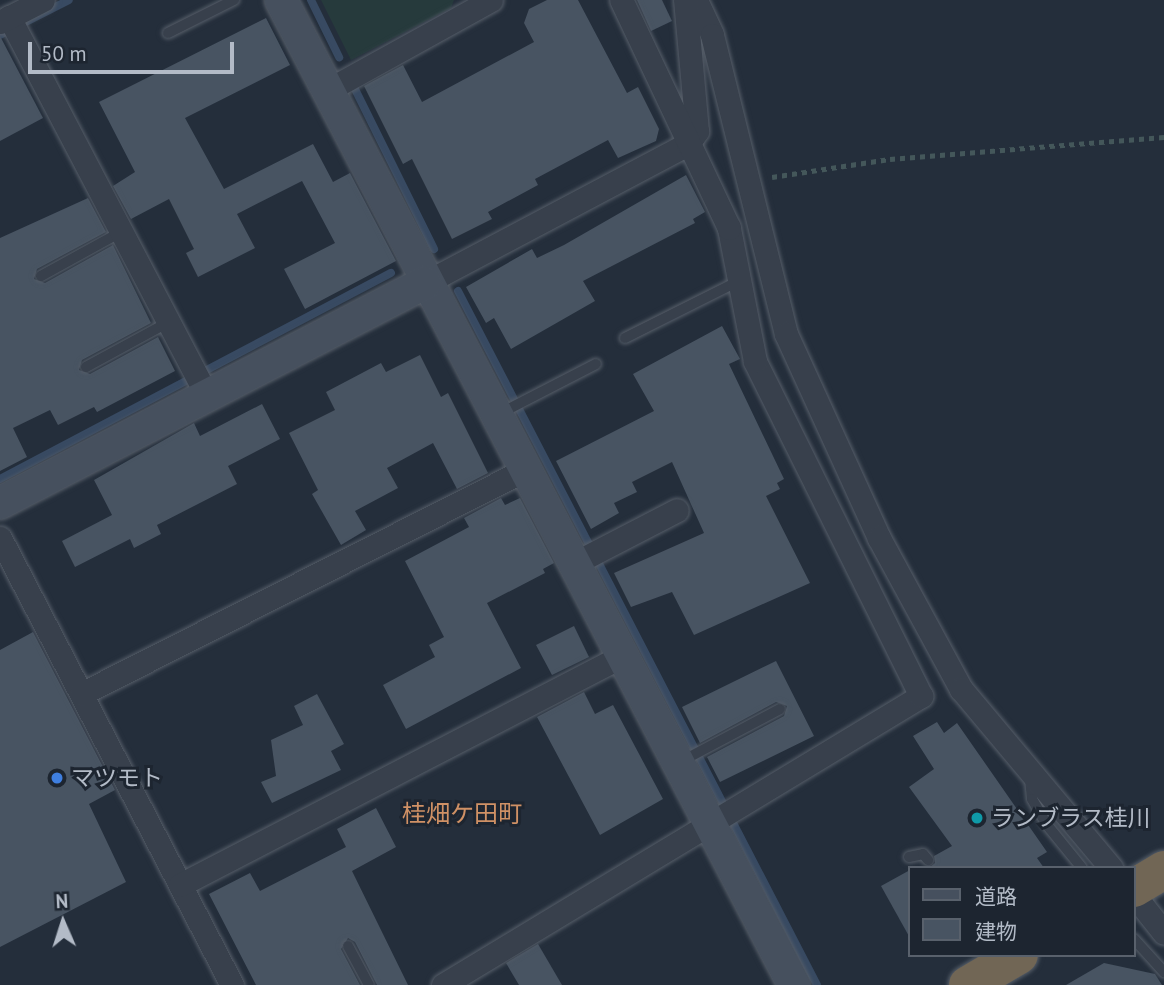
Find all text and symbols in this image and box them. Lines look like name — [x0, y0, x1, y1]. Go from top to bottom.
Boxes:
scale bar — [32, 28, 238, 72]
text: 50 m — [41, 40, 87, 67]
place label: マツモト — [71, 764, 163, 792]
marker: マツモト — [49, 770, 65, 786]
district label: 桂畑ケ田町 — [402, 800, 522, 828]
place label: ランブラス桂川 — [991, 804, 1152, 832]
marker: ランブラス桂川 — [969, 810, 985, 826]
legend — [908, 866, 1136, 957]
text: 道路 — [975, 883, 1017, 910]
north arrow — [28, 887, 98, 957]
text: N — [55, 889, 69, 913]
text: 建物 — [975, 918, 1017, 945]

